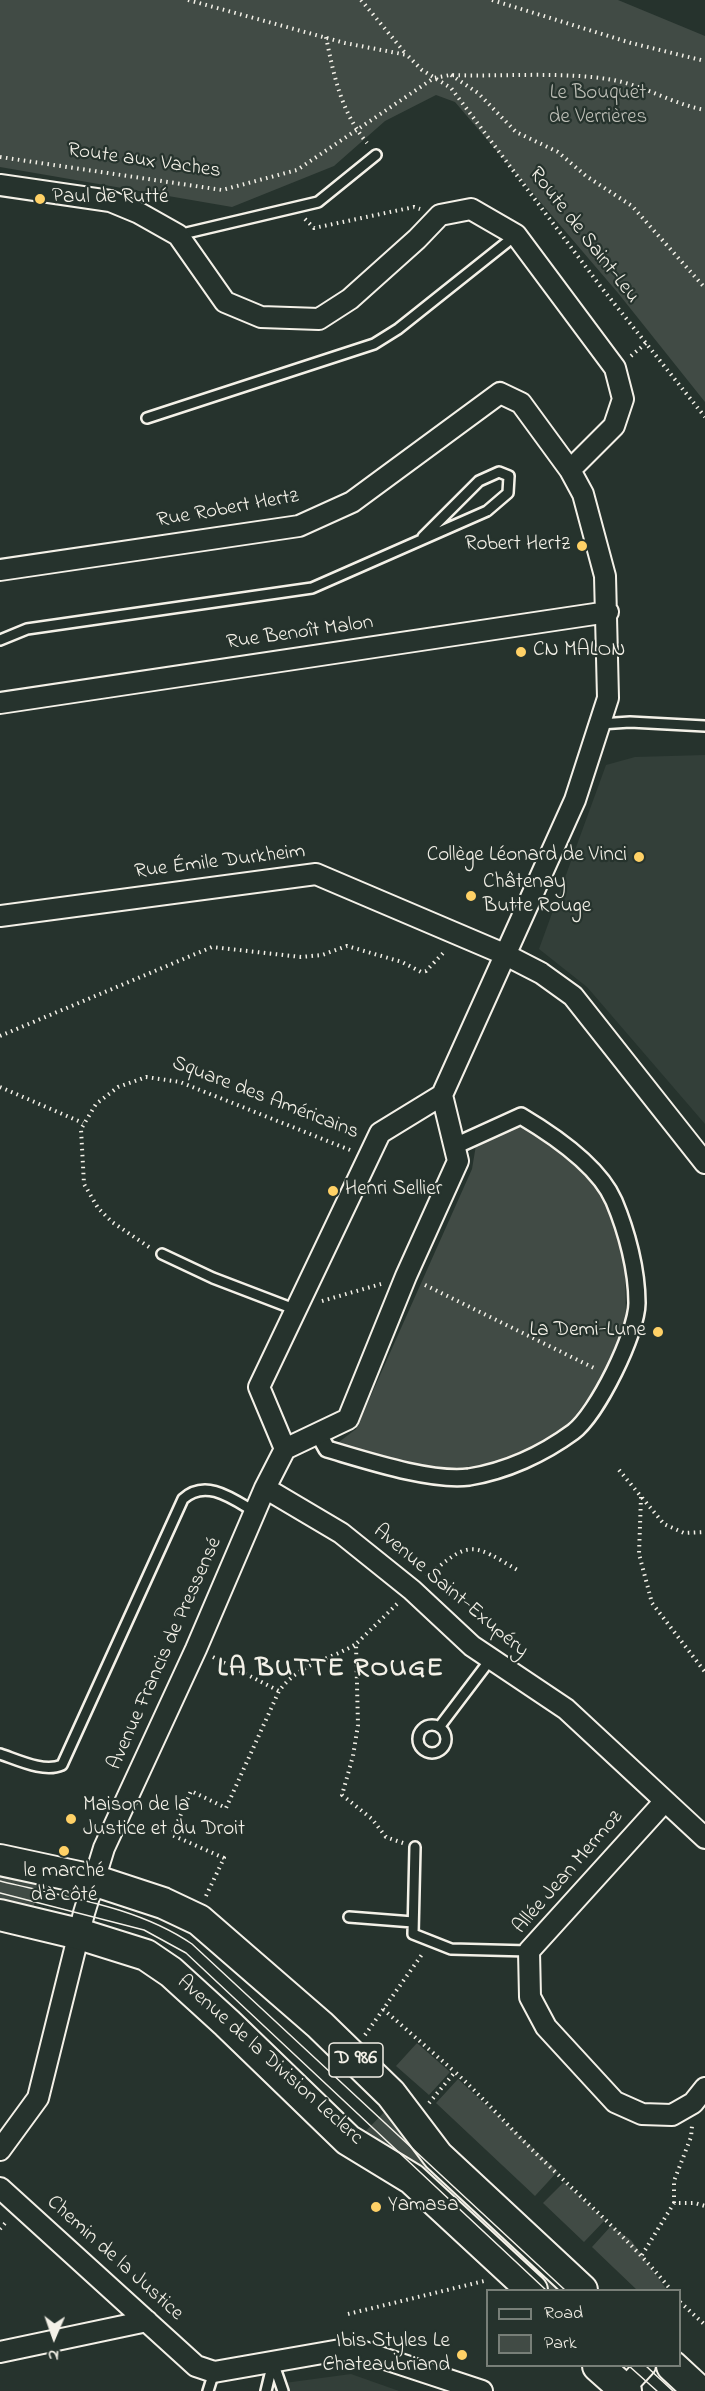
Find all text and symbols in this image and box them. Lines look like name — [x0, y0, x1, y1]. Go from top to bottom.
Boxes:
park label: Le Bouquet de Verrières — [549, 82, 647, 132]
street label: Route aux Vaches — [66, 139, 222, 185]
street label: Route de Saint-Leu — [522, 163, 644, 309]
place label: Paul de Rutté — [52, 186, 169, 212]
marker: Paul de Rutté — [33, 192, 47, 206]
street label: Rue Robert Hertz — [155, 485, 301, 535]
place label: Robert Hertz — [465, 533, 570, 559]
marker: Robert Hertz — [575, 539, 589, 553]
street label: Rue Benoît Malon — [225, 611, 375, 657]
place label: CN MALON — [533, 639, 625, 665]
marker: CN MALON — [514, 645, 528, 659]
street label: Rue Émile Durkheim — [133, 840, 307, 886]
place label: Collège Léonard de Vinci — [427, 844, 627, 870]
marker: Collège Léonard de Vinci — [632, 850, 646, 864]
place label: Châtenay Butte Rouge — [483, 871, 591, 921]
marker: Châtenay Butte Rouge — [464, 889, 478, 903]
street label: Square des Américains — [168, 1052, 362, 1146]
place label: Henri Sellier — [345, 1178, 442, 1204]
marker: Henri Sellier — [326, 1184, 340, 1198]
place label: La Demi-Lune — [529, 1319, 646, 1345]
marker: La Demi-Lune — [651, 1325, 665, 1339]
street label: Avenue Saint-Exupéry — [367, 1520, 533, 1664]
street label: Avenue Francis de Pressensé — [103, 1534, 229, 1774]
district label: LA BUTTE ROUGE — [218, 1655, 444, 1687]
place label: Maison de la Justice et du Droit — [83, 1794, 245, 1844]
street label: Allée Jean Mermoz — [509, 1806, 629, 1940]
marker: Maison de la Justice et du Droit — [64, 1812, 78, 1826]
marker: le marché d'à côté — [57, 1844, 71, 1858]
place label: le marché d'à côté — [23, 1860, 105, 1910]
street label: Avenue de la Division Leclerc — [171, 1971, 367, 2151]
road number: D 986 — [329, 2043, 383, 2077]
street label: Chemin de la Justice — [40, 2191, 188, 2327]
place label: Yamasa — [388, 2194, 459, 2220]
marker: Yamasa — [369, 2200, 383, 2214]
legend — [486, 2289, 681, 2367]
text: Road — [544, 2301, 583, 2327]
north arrow — [24, 2307, 84, 2367]
place label: Ibis Styles Le Chateaubriand — [323, 2330, 450, 2380]
text: Park — [544, 2331, 577, 2357]
text: N — [48, 2343, 59, 2367]
marker: Ibis Styles Le Chateaubriand — [455, 2348, 469, 2362]

